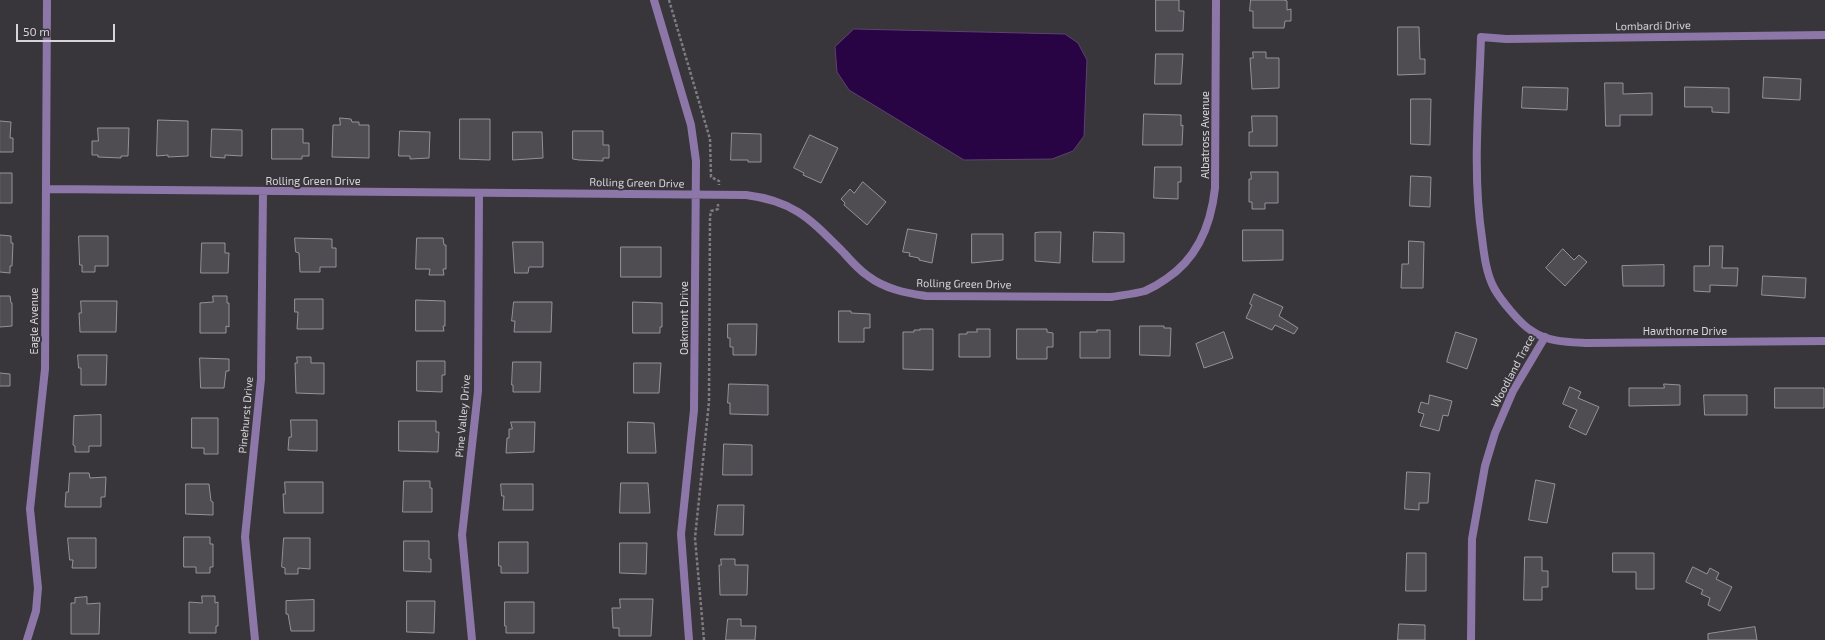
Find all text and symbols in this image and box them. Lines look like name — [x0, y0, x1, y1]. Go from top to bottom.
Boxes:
scale bar — [18, 16, 117, 42]
street label: Lombardi Drive — [1615, 19, 1691, 33]
text: 50 m — [23, 24, 50, 38]
street label: Albatross Avenue — [1198, 91, 1212, 179]
street label: Rolling Green Drive — [265, 174, 361, 188]
street label: Rolling Green Drive — [589, 176, 685, 190]
street label: Rolling Green Drive — [916, 277, 1012, 291]
street label: Oakmont Drive — [677, 281, 691, 355]
street label: Eagle Avenue — [27, 288, 41, 354]
street label: Hawthorne Drive — [1643, 324, 1727, 338]
street label: Woodland Trace — [1488, 332, 1538, 410]
street label: Pine Valley Drive — [453, 374, 473, 458]
street label: Pinehurst Drive — [236, 376, 256, 454]

